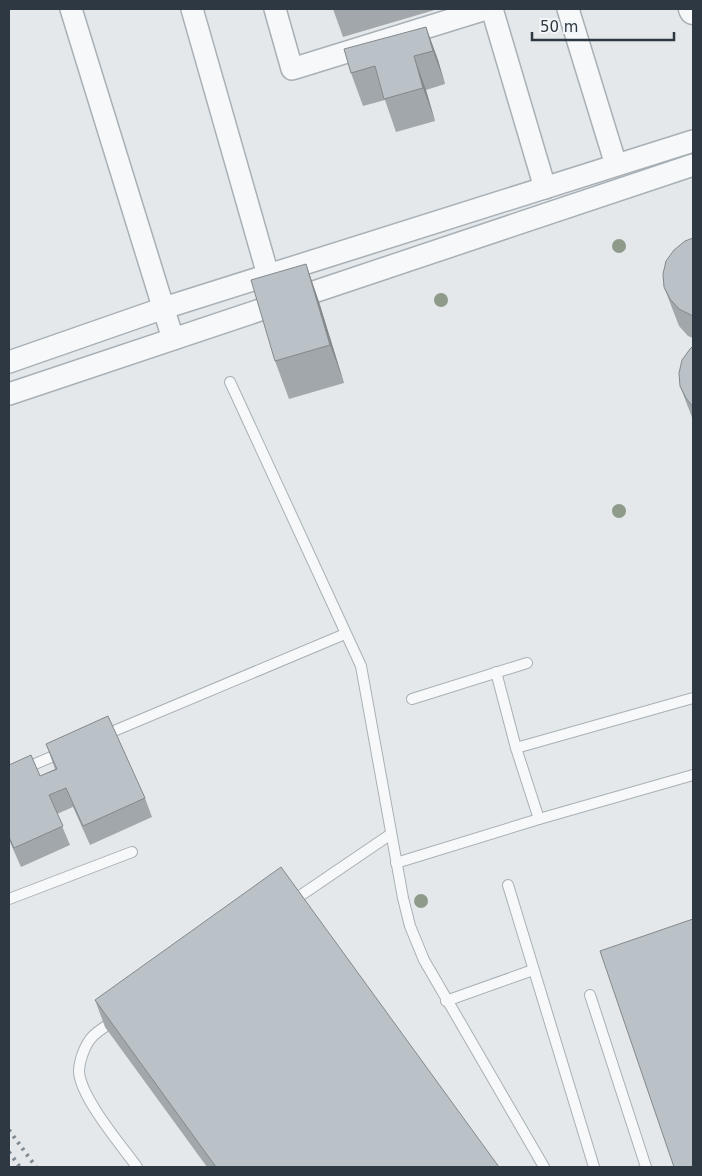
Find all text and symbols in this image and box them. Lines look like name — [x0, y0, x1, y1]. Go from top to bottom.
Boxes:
scale bar — [532, 10, 674, 42]
text: 50 m — [540, 18, 578, 36]

